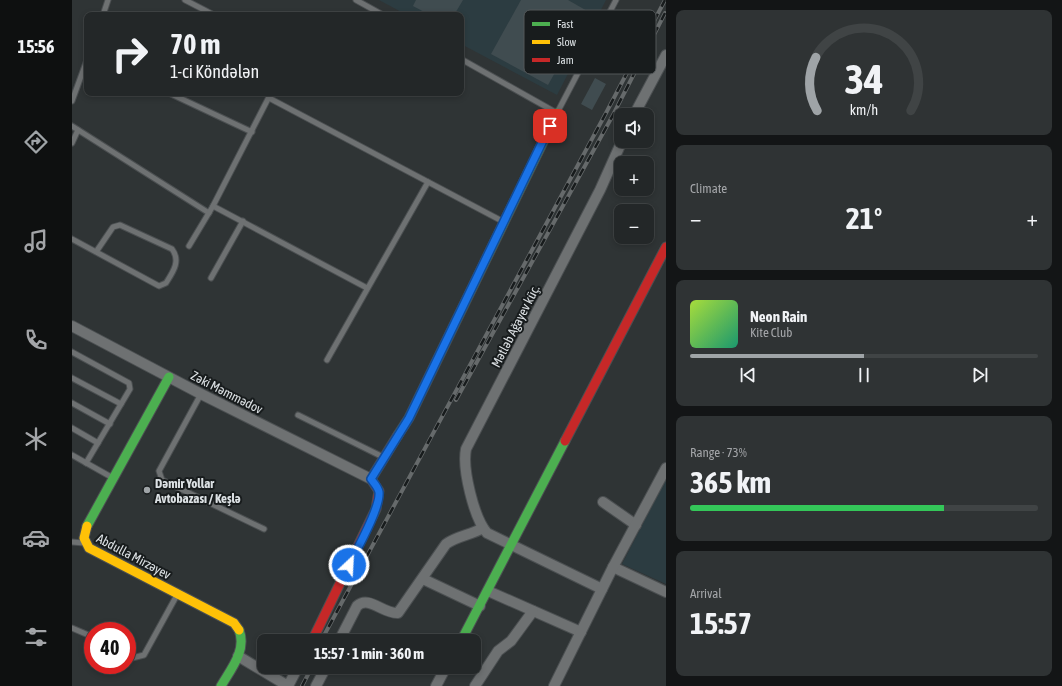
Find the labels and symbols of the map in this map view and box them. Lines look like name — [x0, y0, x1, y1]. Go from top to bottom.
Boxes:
legend — [524, 10, 656, 74]
text: Fast — [557, 18, 573, 30]
text: Slow — [557, 36, 576, 48]
text: Jam — [557, 54, 574, 66]
pin — [533, 109, 567, 143]
street label: Mətləb Ağayev küç. — [488, 282, 543, 370]
street label: Zəki Məmmədov — [188, 368, 266, 417]
place label: Dəmir Yollar Avtobazası / Keşlə — [154, 476, 241, 506]
marker: Dəmir Yollar Avtobazası / Keşlə — [142, 485, 152, 495]
street label: Abdulla Mirzəyev — [94, 531, 174, 583]
position arrow — [328, 544, 370, 586]
speed limit sign: 40 — [84, 622, 136, 674]

